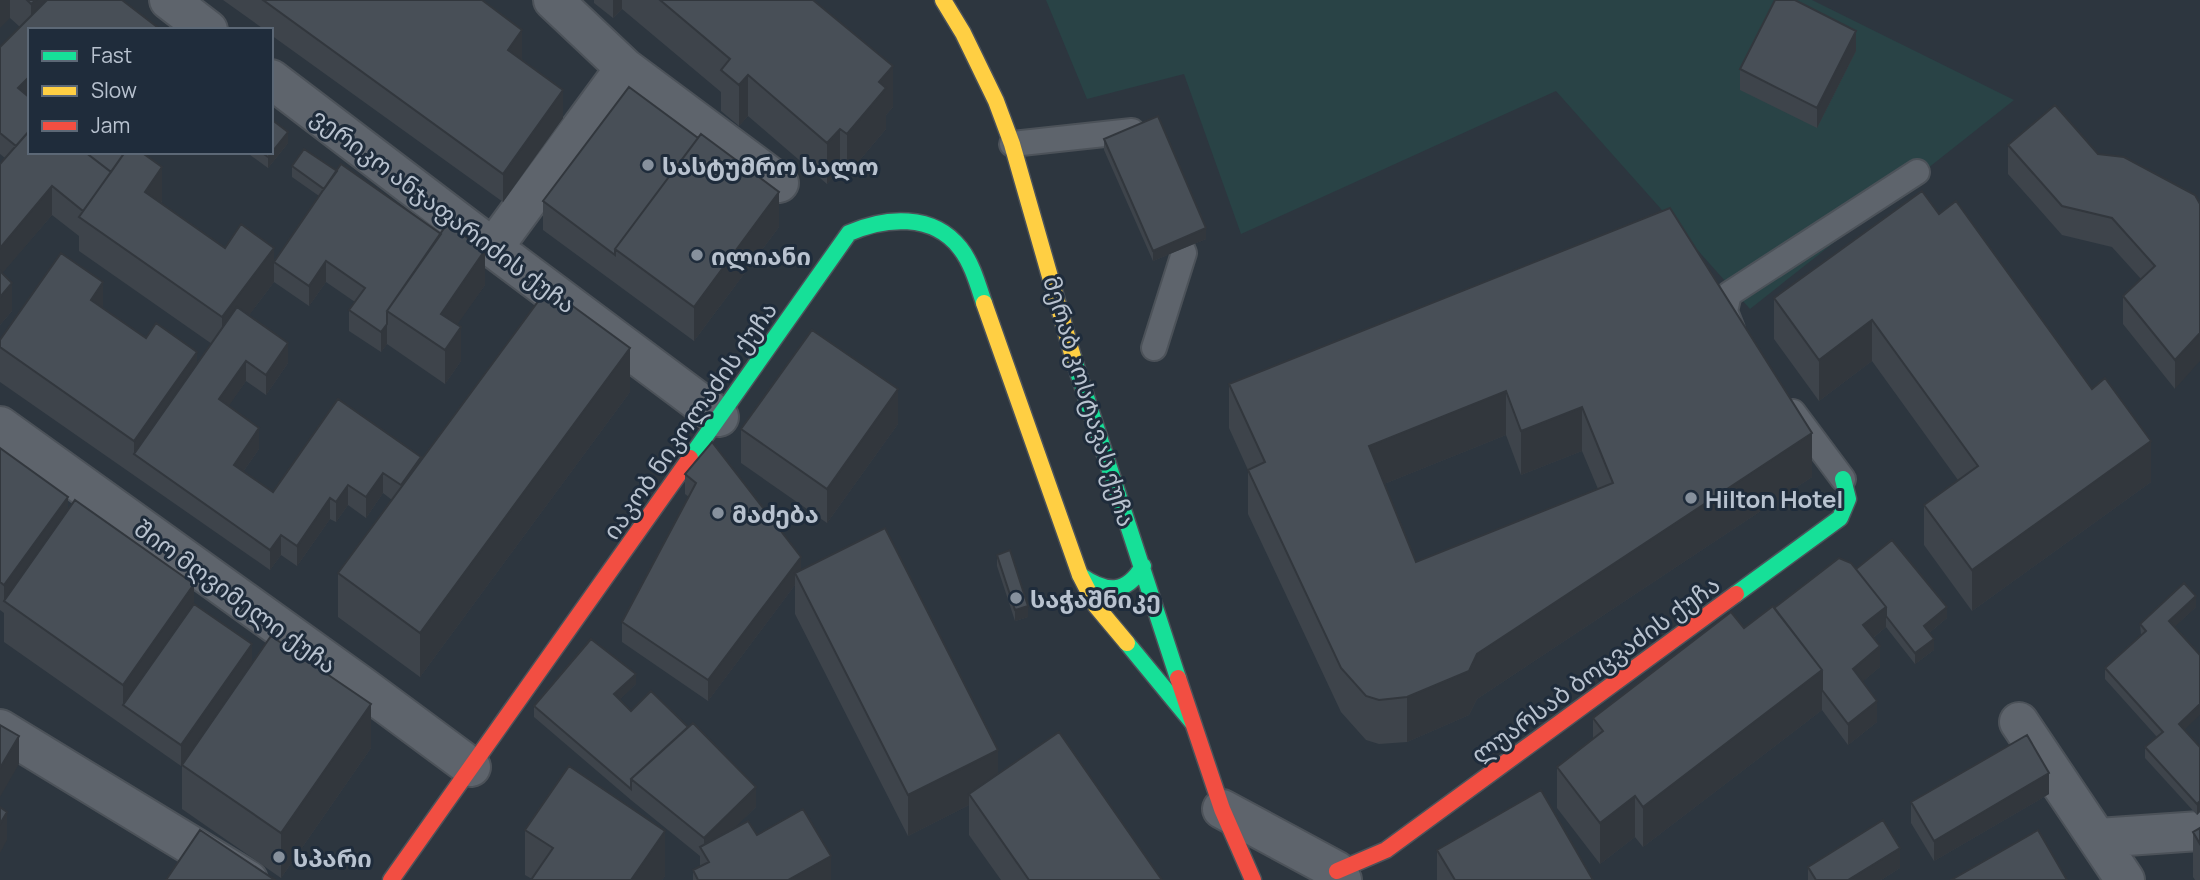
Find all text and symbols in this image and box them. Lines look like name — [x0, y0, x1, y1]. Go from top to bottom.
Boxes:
legend — [28, 28, 273, 154]
text: Fast — [91, 41, 132, 69]
text: Slow — [91, 76, 137, 104]
street label: ვერიკო ანჯაფარიძის ქუჩა — [305, 100, 583, 320]
text: Jam — [91, 111, 130, 139]
place label: სასტუმრო სალო — [662, 149, 879, 182]
marker: სასტუმრო სალო — [640, 157, 656, 173]
place label: ილიანი — [711, 239, 811, 272]
marker: ილიანი — [689, 247, 705, 263]
street label: მერაბ კოსტავას ქუჩა — [1036, 272, 1144, 530]
street label: იაკობ ნიკოლაძის ქუჩა — [594, 294, 784, 546]
place label: Hilton Hotel — [1705, 482, 1843, 515]
marker: Hilton Hotel — [1683, 490, 1699, 506]
place label: მაძება — [732, 497, 819, 530]
marker: მაძება — [710, 505, 726, 521]
street label: შიო მღვიმელი ქუჩა — [128, 511, 344, 681]
street label: ლუარსაბ ბოცვაძის ქუჩა — [1464, 568, 1726, 770]
place label: საჭაშნიკე — [1030, 582, 1161, 615]
marker: საჭაშნიკე — [1008, 590, 1024, 606]
place label: სპარი — [293, 841, 372, 874]
marker: სპარი — [271, 849, 287, 865]

